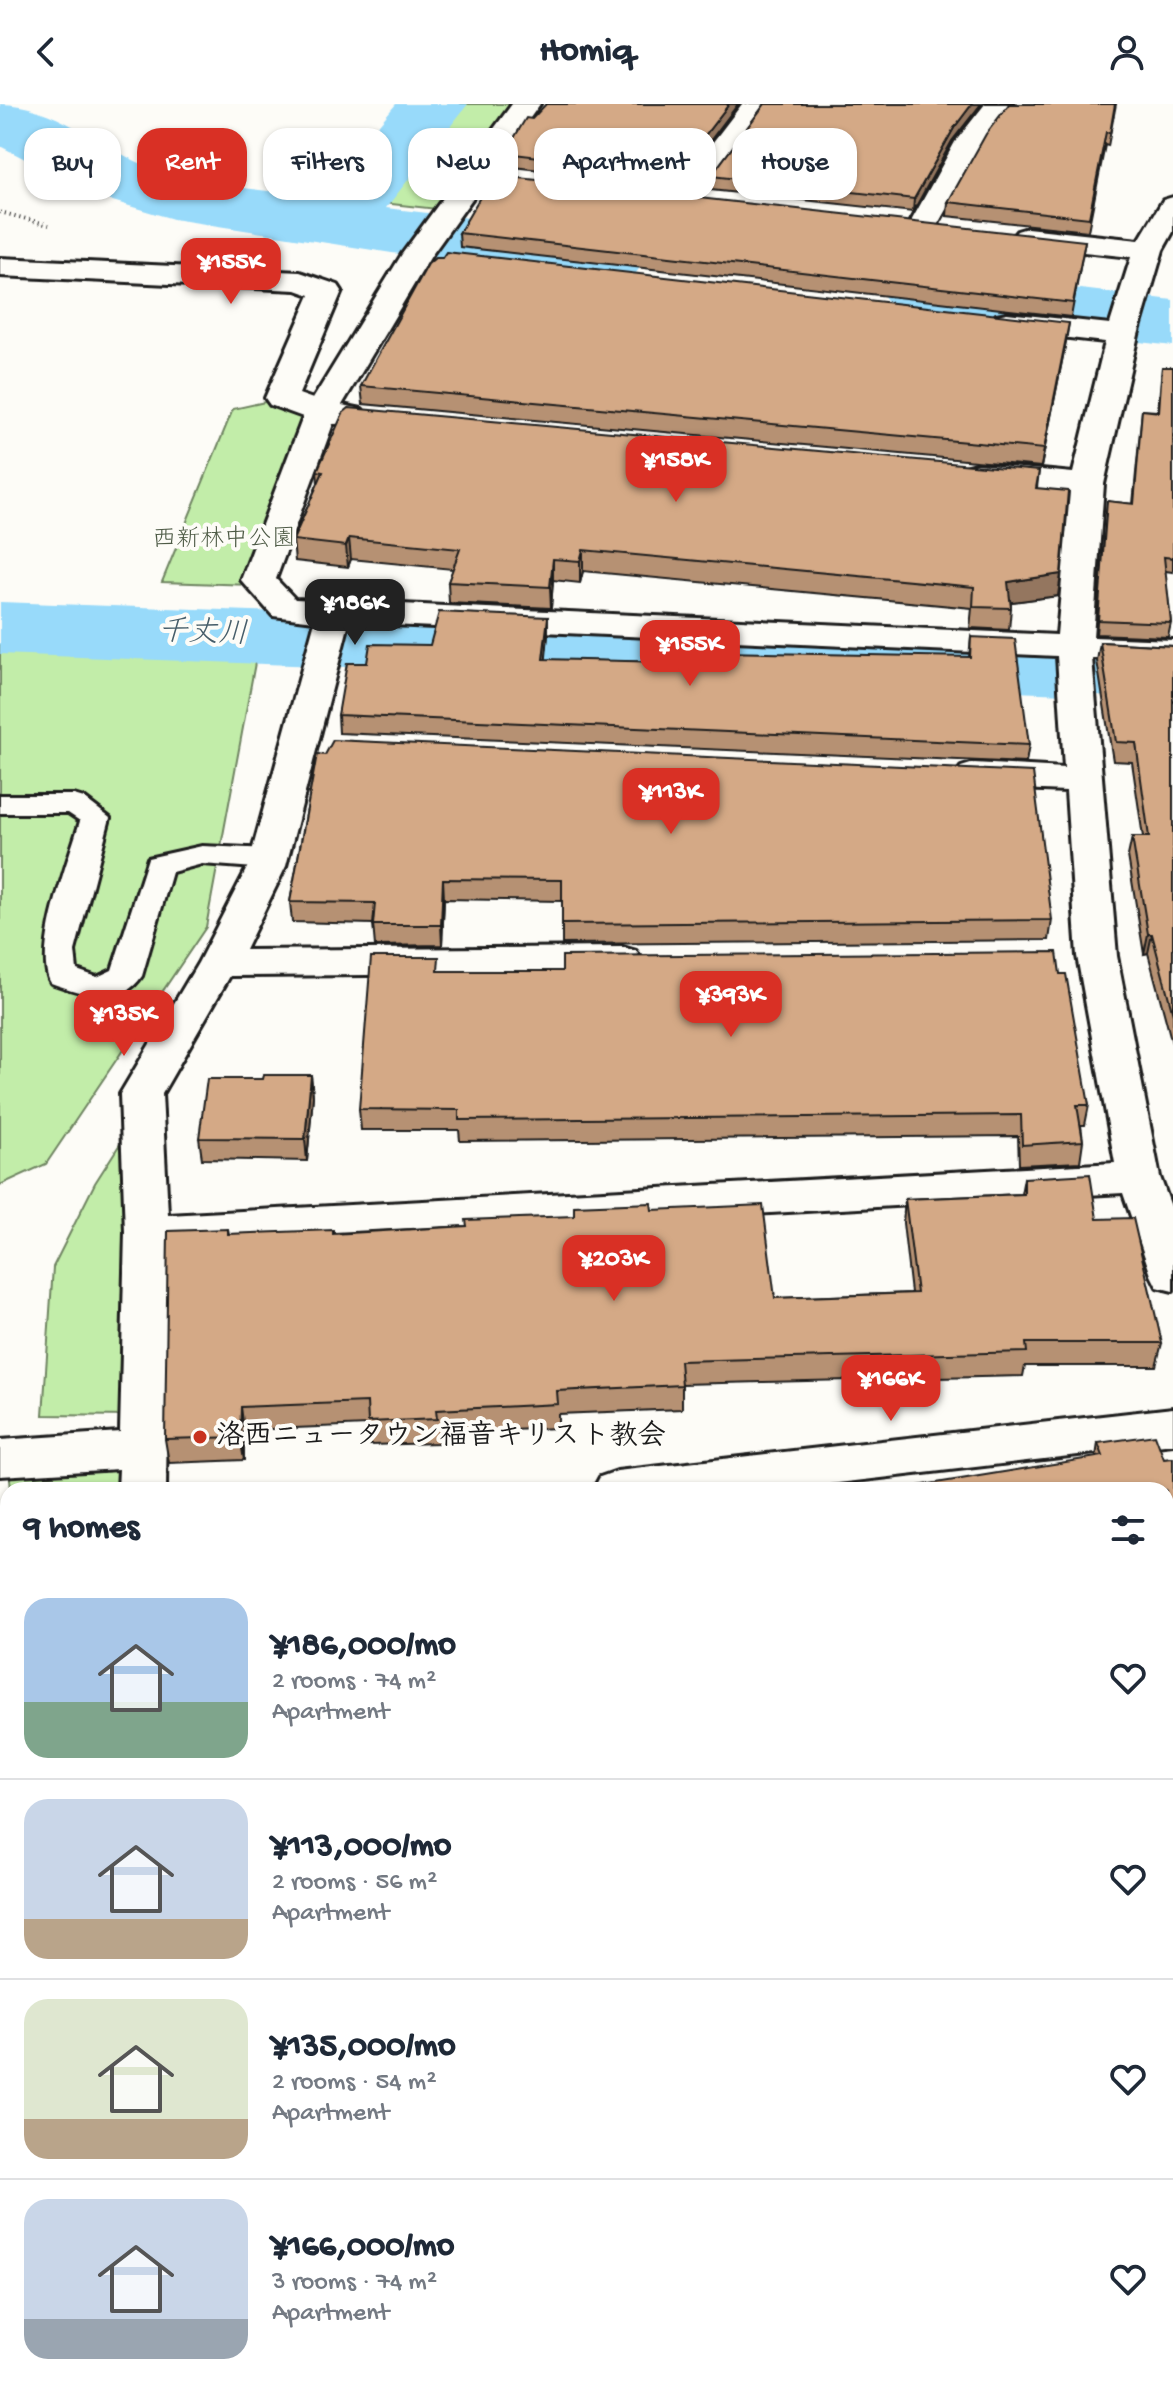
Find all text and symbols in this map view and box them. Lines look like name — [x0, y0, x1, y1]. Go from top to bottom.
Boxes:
icon: back — [24, 30, 68, 74]
icon: person — [1105, 30, 1149, 74]
text: Homiq — [539, 31, 634, 74]
chip: Buy — [24, 128, 121, 200]
chip: Rent — [137, 128, 247, 200]
chip: Filters — [263, 128, 392, 200]
chip: New — [408, 128, 518, 200]
chip: Apartment — [534, 128, 716, 200]
chip: House — [732, 128, 857, 200]
pin: ¥155K — [175, 238, 287, 306]
text: ¥155K — [199, 248, 263, 279]
pin: ¥158K — [620, 436, 732, 504]
text: ¥158K — [644, 446, 708, 477]
park label: 西新林中公園 — [152, 525, 296, 555]
pin: ¥186K — [299, 579, 411, 647]
text: ¥186K — [323, 589, 387, 620]
water label: 千丈川 — [157, 615, 249, 654]
pin: ¥155K — [634, 620, 746, 688]
text: ¥155K — [658, 630, 722, 661]
pin: ¥113K — [615, 768, 727, 836]
text: ¥113K — [641, 778, 701, 809]
pin: ¥393K — [675, 971, 787, 1039]
text: ¥393K — [698, 981, 764, 1012]
pin: ¥135K — [68, 990, 180, 1058]
text: ¥135K — [92, 1000, 156, 1031]
pin: ¥203K — [558, 1235, 670, 1303]
text: ¥203K — [580, 1245, 648, 1276]
pin: ¥166K — [835, 1355, 947, 1423]
text: ¥166K — [859, 1365, 923, 1396]
place label: 洛西ニュータウン福音キリスト教会 — [216, 1419, 666, 1454]
marker: 洛西ニュータウン福音キリスト教会 — [191, 1428, 209, 1446]
icon: filters — [1106, 1508, 1150, 1552]
text: 9 homes — [24, 1510, 139, 1550]
text: ¥186,000/mo — [272, 1627, 456, 1667]
icon: home — [88, 1630, 184, 1726]
icon: heart — [1106, 1656, 1150, 1700]
text: 2 rooms · 74 m² — [272, 1667, 436, 1698]
text: Apartment — [272, 1698, 389, 1729]
text: ¥113,000/mo — [272, 1828, 451, 1868]
icon: home — [88, 1831, 184, 1927]
icon: heart — [1106, 1857, 1150, 1901]
text: 2 rooms · 56 m² — [272, 1868, 437, 1899]
text: Apartment — [272, 1899, 389, 1930]
text: ¥135,000/mo — [272, 2028, 456, 2068]
icon: home — [88, 2031, 184, 2127]
icon: heart — [1106, 2057, 1150, 2101]
text: 2 rooms · 54 m² — [272, 2068, 437, 2099]
text: Apartment — [272, 2099, 389, 2130]
text: ¥166,000/mo — [272, 2228, 455, 2268]
icon: home — [88, 2231, 184, 2327]
icon: heart — [1106, 2257, 1150, 2301]
text: 3 rooms · 74 m² — [272, 2268, 437, 2299]
text: Apartment — [272, 2299, 389, 2330]

